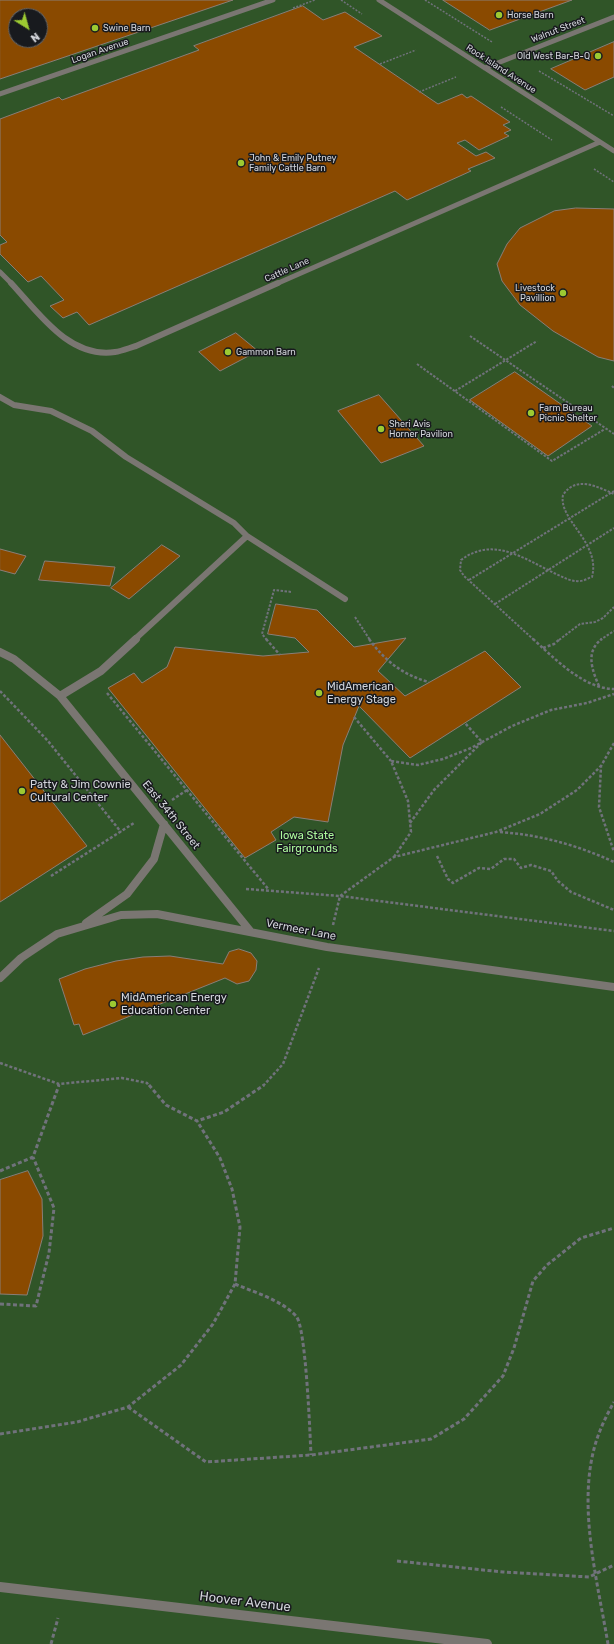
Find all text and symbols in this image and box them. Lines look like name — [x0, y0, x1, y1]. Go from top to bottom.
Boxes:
north arrow — [8, 8, 48, 48]
marker: Horse Barn — [494, 10, 504, 20]
place label: Horse Barn — [507, 10, 554, 20]
street label: Walnut Street — [530, 15, 586, 45]
marker: Swine Barn — [90, 23, 100, 33]
place label: Swine Barn — [103, 23, 151, 33]
text: N — [28, 30, 42, 45]
street label: Logan Avenue — [70, 36, 130, 66]
street label: Rock Island Avenue — [464, 42, 538, 96]
place label: Old West Bar-B-Q — [517, 51, 590, 61]
marker: Old West Bar-B-Q — [593, 51, 603, 61]
place label: John & Emily Putney Family Cattle Barn — [249, 153, 336, 174]
marker: John & Emily Putney Family Cattle Barn — [236, 158, 246, 168]
street label: Cattle Lane — [263, 255, 311, 285]
place label: Livestock Pavillion — [515, 283, 555, 304]
marker: Livestock Pavillion — [558, 288, 568, 298]
marker: Gammon Barn — [223, 347, 233, 357]
place label: Gammon Barn — [236, 347, 296, 357]
place label: Farm Bureau Picnic Shelter — [539, 403, 597, 424]
marker: Farm Bureau Picnic Shelter — [526, 408, 536, 418]
place label: Sheri Avis Horner Pavilion — [389, 419, 453, 440]
marker: Sheri Avis Horner Pavilion — [376, 424, 386, 434]
place label: MidAmerican Energy Stage — [327, 680, 396, 706]
marker: MidAmerican Energy Stage — [314, 688, 324, 698]
place label: Patty & Jim Cownie Cultural Center — [30, 778, 131, 804]
street label: East 34th Street — [139, 778, 203, 852]
marker: Patty & Jim Cownie Cultural Center — [17, 786, 27, 796]
park label: Iowa State Fairgrounds — [276, 829, 338, 855]
street label: Vermeer Lane — [265, 917, 337, 943]
place label: MidAmerican Energy Education Center — [121, 991, 227, 1017]
marker: MidAmerican Energy Education Center — [108, 999, 118, 1009]
street label: Hoover Avenue — [198, 1589, 292, 1615]

